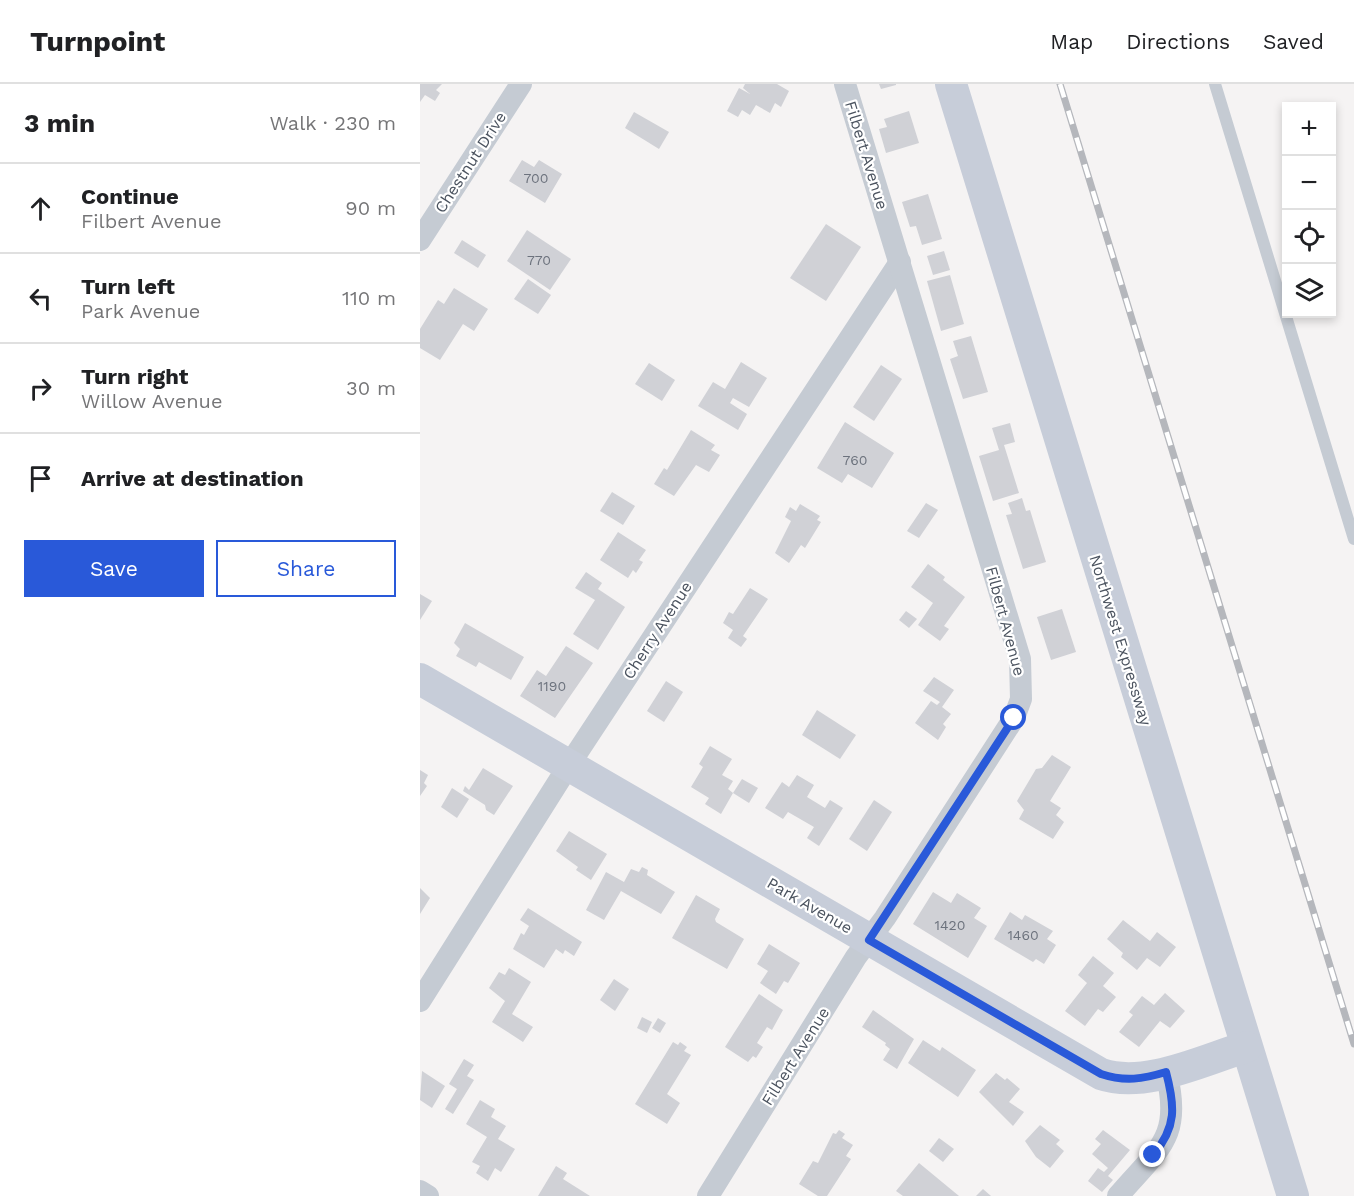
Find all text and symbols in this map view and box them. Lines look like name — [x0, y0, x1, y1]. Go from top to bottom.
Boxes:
text: Turnpoint — [30, 25, 165, 58]
text: Map — [1050, 29, 1093, 54]
text: Directions — [1126, 29, 1230, 54]
text: Saved — [1263, 29, 1324, 54]
street label: Filbert Avenue — [841, 99, 892, 212]
map controls — [1282, 102, 1336, 318]
button: + — [1282, 102, 1336, 156]
text: 3 min — [24, 108, 95, 138]
street label: Chestnut Drive — [431, 108, 510, 217]
text: Walk · 230 m — [269, 111, 396, 135]
button: − — [1282, 156, 1336, 210]
house number: 700 — [524, 170, 549, 186]
text: Continue — [81, 184, 179, 209]
icon: ahead — [24, 192, 57, 225]
text: 90 m — [345, 196, 396, 220]
text: Filbert Avenue — [81, 209, 221, 233]
button: locate — [1282, 210, 1336, 264]
house number: 770 — [527, 252, 551, 268]
button: layers — [1282, 264, 1336, 318]
text: Turn left — [81, 274, 175, 299]
icon: left — [24, 282, 57, 315]
text: 110 m — [342, 286, 396, 310]
text: Park Avenue — [81, 299, 200, 323]
text: Turn right — [81, 364, 188, 389]
icon: right — [24, 372, 57, 405]
text: 30 m — [346, 376, 396, 400]
text: Willow Avenue — [81, 389, 223, 413]
house number: 760 — [843, 452, 867, 468]
icon: arrive — [24, 462, 57, 495]
text: Arrive at destination — [81, 466, 304, 491]
button: Save — [24, 540, 204, 597]
button: Share — [216, 540, 396, 597]
street label: Northwest Expressway — [1086, 553, 1156, 728]
street label: Filbert Avenue — [982, 564, 1029, 678]
street label: Cherry Avenue — [619, 578, 696, 683]
house number: 1190 — [538, 678, 566, 694]
route start — [1000, 704, 1026, 730]
street label: Park Avenue — [764, 873, 856, 938]
house number: 1420 — [935, 917, 965, 933]
house number: 1460 — [1007, 927, 1039, 943]
street label: Filbert Avenue — [758, 1004, 833, 1109]
route end — [1139, 1141, 1165, 1167]

